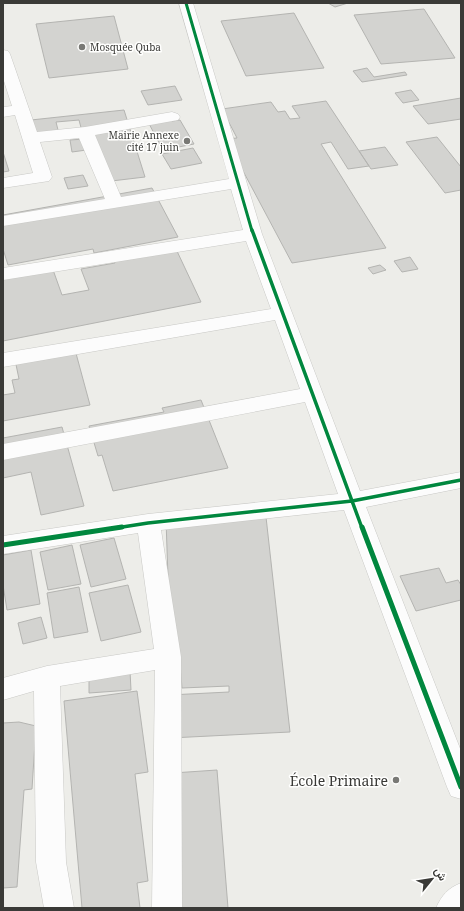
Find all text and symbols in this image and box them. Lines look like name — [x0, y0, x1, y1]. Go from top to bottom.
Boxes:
place label: Mosquée Quba — [90, 40, 161, 54]
marker: Mosquée Quba — [77, 42, 87, 52]
place label: Mairie Annexe cité 17 juin — [109, 128, 180, 154]
marker: Mairie Annexe cité 17 juin — [182, 136, 192, 146]
place label: École Primaire — [290, 771, 388, 790]
marker: École Primaire — [391, 775, 401, 785]
north arrow — [412, 859, 452, 899]
text: ش — [431, 864, 451, 883]

